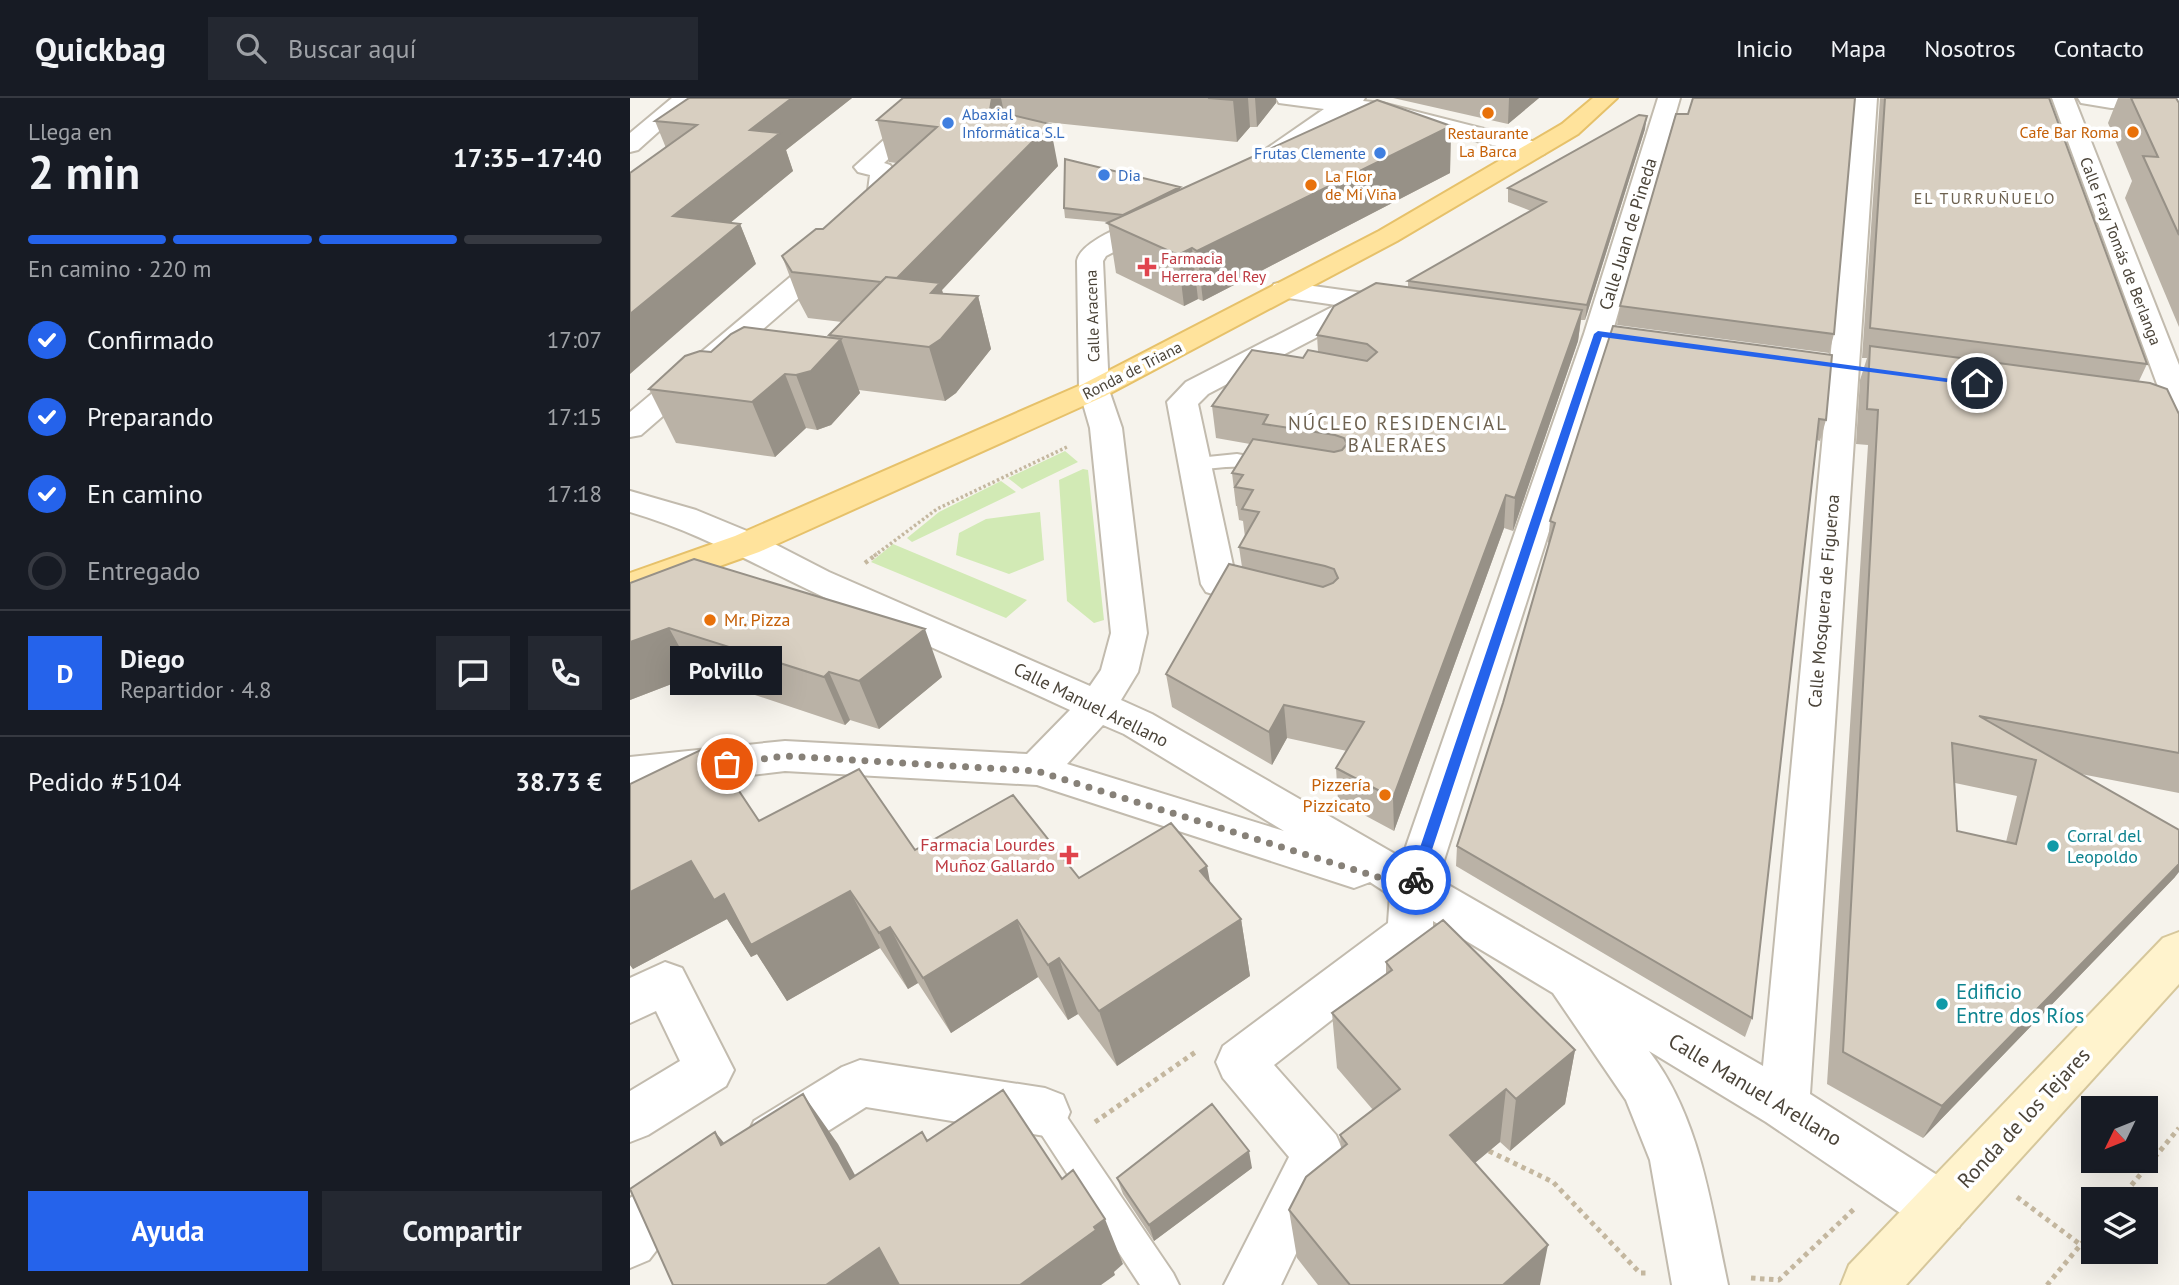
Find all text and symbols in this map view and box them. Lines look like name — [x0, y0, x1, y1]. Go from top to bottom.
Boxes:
search box — [208, 17, 698, 80]
text: Quickbag — [35, 27, 166, 70]
icon: search — [232, 29, 270, 67]
text: Buscar aquí — [288, 32, 416, 65]
text: Inicio — [1736, 33, 1793, 64]
text: Mapa — [1831, 33, 1886, 64]
text: Nosotros — [1924, 33, 2016, 64]
text: Contacto — [2054, 33, 2144, 64]
place label: Abaxial Informática S.L — [962, 104, 1065, 142]
marker: Restaurante La Barca — [1480, 105, 1496, 121]
marker: Abaxial Informática S.L — [940, 115, 956, 131]
text: Llega en — [28, 117, 112, 146]
place label: Cafe Bar Roma — [2020, 122, 2119, 142]
place label: Restaurante La Barca — [1447, 123, 1529, 161]
marker: Cafe Bar Roma — [2125, 124, 2141, 140]
text: 17:35–17:40 — [453, 141, 602, 174]
text: 2 min — [28, 142, 140, 202]
place label: Frutas Clemente — [1254, 143, 1366, 163]
marker: Frutas Clemente — [1372, 145, 1388, 161]
street label: Calle Fray Tomás de Berlanga — [2076, 154, 2166, 348]
street label: Calle Juan de Pineda — [1593, 155, 1662, 313]
place label: Dia — [1118, 165, 1141, 185]
place label: La Flor de Mi Viña — [1325, 166, 1397, 204]
marker: Dia — [1096, 167, 1112, 183]
marker: La Flor de Mi Viña — [1303, 177, 1319, 193]
district label: EL TURRUÑUELO — [1914, 188, 2056, 208]
place label: Farmacia Herrera del Rey — [1161, 248, 1267, 286]
text: En camino · 220 m — [28, 254, 211, 283]
marker: Farmacia Herrera del Rey — [1139, 259, 1155, 275]
street label: Calle Aracena — [1080, 269, 1104, 363]
icon: check — [28, 321, 66, 359]
text: Confirmado — [87, 323, 214, 356]
text: 17:07 — [547, 325, 602, 354]
street label: Ronda de Triana — [1079, 336, 1185, 404]
pin — [1947, 353, 2007, 413]
icon: home — [1958, 364, 1996, 402]
icon: check — [28, 398, 66, 436]
text: Preparando — [87, 400, 214, 433]
text: 17:15 — [547, 402, 602, 431]
district label: NÚCLEO RESIDENCIAL BALERAES — [1288, 411, 1508, 457]
icon: check — [28, 475, 66, 513]
text: En camino — [87, 477, 203, 510]
text: 17:18 — [547, 479, 602, 508]
street label: Calle Mosquera de Figueroa — [1803, 493, 1844, 709]
text: Entregado — [87, 554, 201, 587]
place label: Mr. Pizza — [724, 608, 790, 631]
marker: Mr. Pizza — [702, 612, 718, 628]
button: chat — [436, 636, 510, 710]
button: phone — [528, 636, 602, 710]
text: Diego — [120, 642, 185, 675]
callout: Polvillo — [671, 645, 783, 694]
text: Polvillo — [689, 656, 763, 685]
text: D — [57, 657, 73, 690]
street label: Calle Manuel Arellano — [1010, 657, 1172, 752]
text: Repartidor · 4.8 — [120, 675, 272, 704]
pin — [697, 734, 757, 794]
icon: bag — [708, 745, 746, 783]
text: Pedido #5104 — [28, 765, 181, 798]
text: 38.73 € — [515, 765, 602, 798]
place label: Pizzería Pizzicato — [1303, 773, 1371, 817]
marker: Pizzería Pizzicato — [1377, 787, 1393, 803]
place label: Corral del Leopoldo — [2067, 824, 2142, 868]
place label: Farmacia Lourdes Muñoz Gallardo — [920, 833, 1055, 877]
marker: Corral del Leopoldo — [2045, 838, 2061, 854]
courier — [1381, 845, 1451, 915]
marker: Farmacia Lourdes Muñoz Gallardo — [1061, 847, 1077, 863]
icon: bike — [1397, 861, 1435, 899]
place label: Edificio Entre dos Ríos — [1956, 978, 2084, 1029]
marker: Edificio Entre dos Ríos — [1934, 996, 1950, 1012]
street label: Calle Manuel Arellano — [1664, 1027, 1847, 1152]
street label: Ronda de los Tejares — [1951, 1042, 2096, 1194]
north arrow — [2081, 1096, 2158, 1172]
map controls — [2081, 1096, 2158, 1264]
button: layers — [2081, 1187, 2158, 1264]
button: Ayuda — [28, 1191, 308, 1271]
button: Compartir — [322, 1191, 602, 1271]

